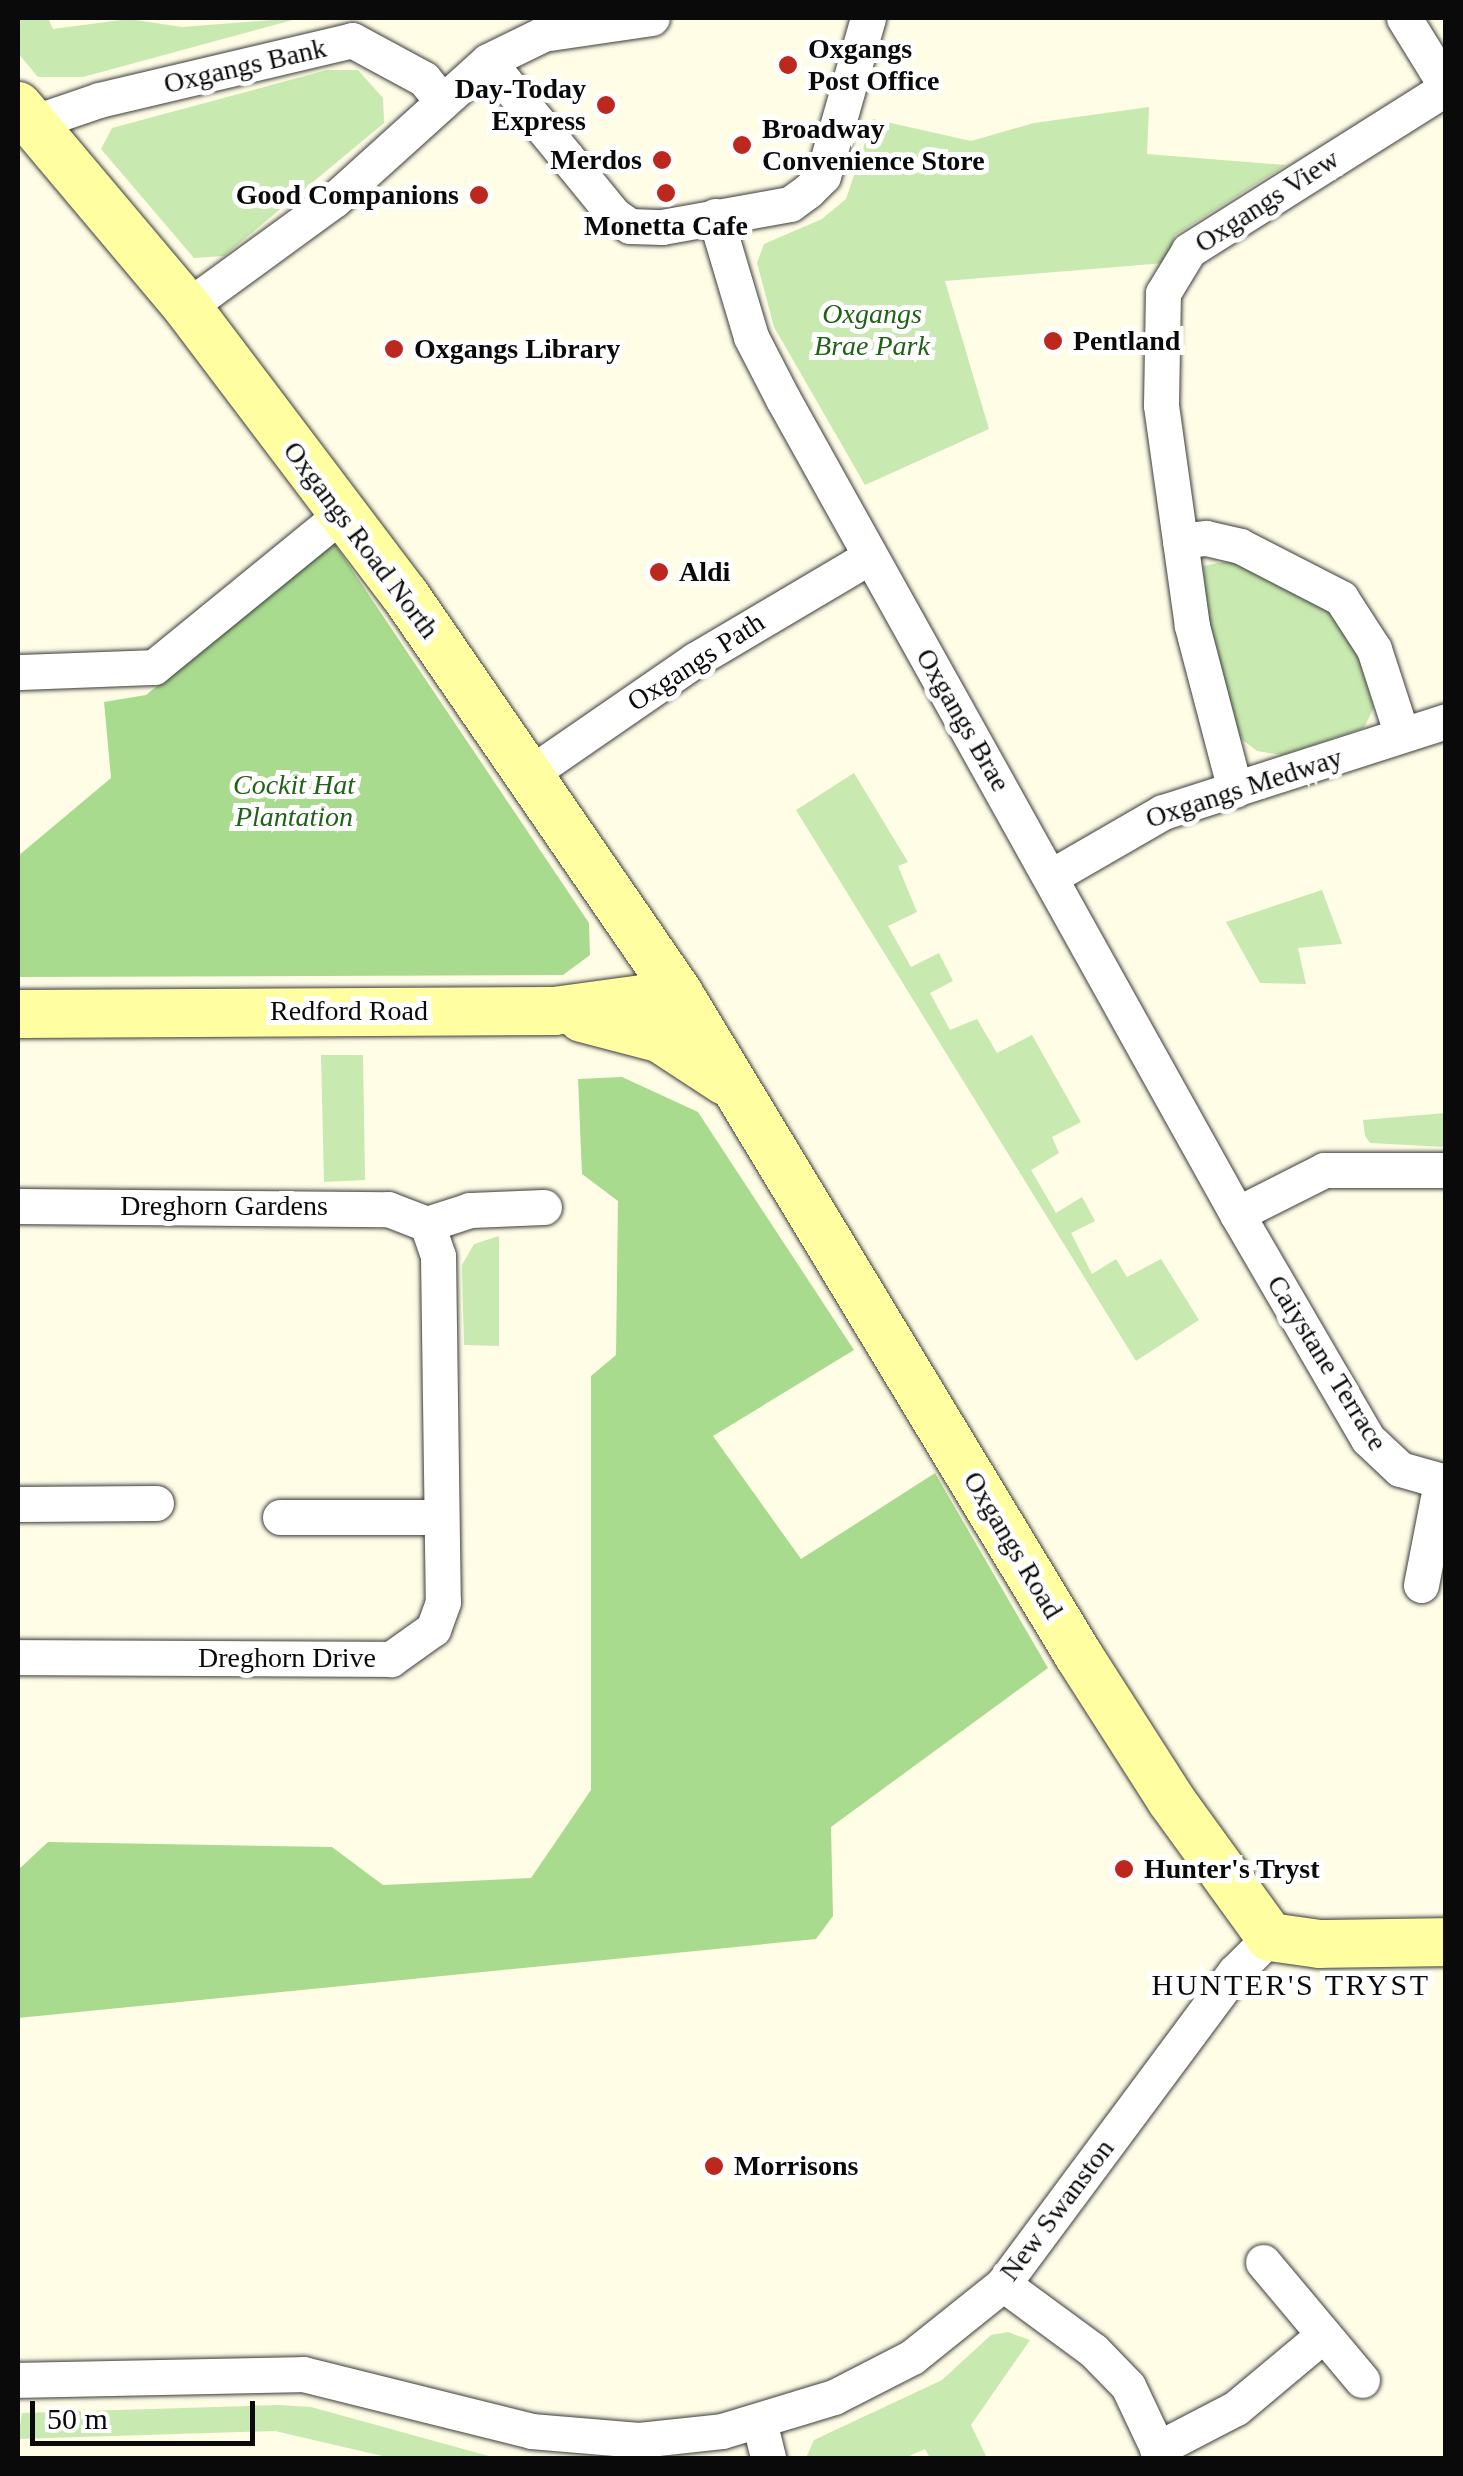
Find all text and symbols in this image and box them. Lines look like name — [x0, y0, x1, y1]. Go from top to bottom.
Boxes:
street label: Oxgangs Bank — [161, 31, 329, 101]
place label: Oxgangs Post Office — [808, 32, 939, 98]
marker: Oxgangs Post Office — [777, 54, 799, 76]
place label: Day-Today Express — [455, 72, 586, 138]
marker: Day-Today Express — [595, 94, 617, 116]
place label: Broadway Convenience Store — [762, 112, 985, 178]
marker: Broadway Convenience Store — [731, 134, 753, 156]
street label: Oxgangs View — [1188, 142, 1346, 260]
place label: Merdos — [550, 143, 642, 177]
marker: Merdos — [651, 149, 673, 171]
place label: Good Companions — [236, 178, 459, 212]
marker: Monetta Cafe — [655, 182, 677, 204]
marker: Good Companions — [468, 184, 490, 206]
place label: Monetta Cafe — [584, 209, 748, 243]
park label: Oxgangs Brae Park — [814, 297, 930, 363]
place label: Pentland — [1073, 324, 1180, 358]
marker: Pentland — [1042, 330, 1064, 352]
place label: Oxgangs Library — [414, 332, 620, 366]
marker: Oxgangs Library — [383, 338, 405, 360]
street label: Oxgangs Road North — [276, 435, 446, 645]
place label: Aldi — [679, 555, 730, 589]
marker: Aldi — [648, 561, 670, 583]
street label: Oxgangs Path — [621, 605, 771, 719]
street label: Oxgangs Brae — [909, 643, 1017, 797]
street label: Oxgangs Medway — [1142, 740, 1346, 836]
park label: Cockit Hat Plantation — [233, 768, 355, 834]
street label: Redford Road — [270, 994, 428, 1028]
street label: Dreghorn Gardens — [120, 1189, 328, 1223]
street label: Caiystane Terrace — [1260, 1269, 1394, 1457]
street label: Oxgangs Road — [956, 1465, 1070, 1625]
street label: Dreghorn Drive — [198, 1641, 376, 1675]
place label: Hunter's Tryst — [1144, 1852, 1320, 1886]
marker: Hunter's Tryst — [1113, 1858, 1135, 1880]
district label: HUNTER'S TRYST — [1151, 1967, 1431, 2003]
street label: New Swanston — [993, 2132, 1121, 2288]
place label: Morrisons — [734, 2149, 858, 2183]
marker: Morrisons — [703, 2155, 725, 2177]
scale bar — [35, 2381, 260, 2443]
text: 50 m — [47, 2402, 108, 2435]

